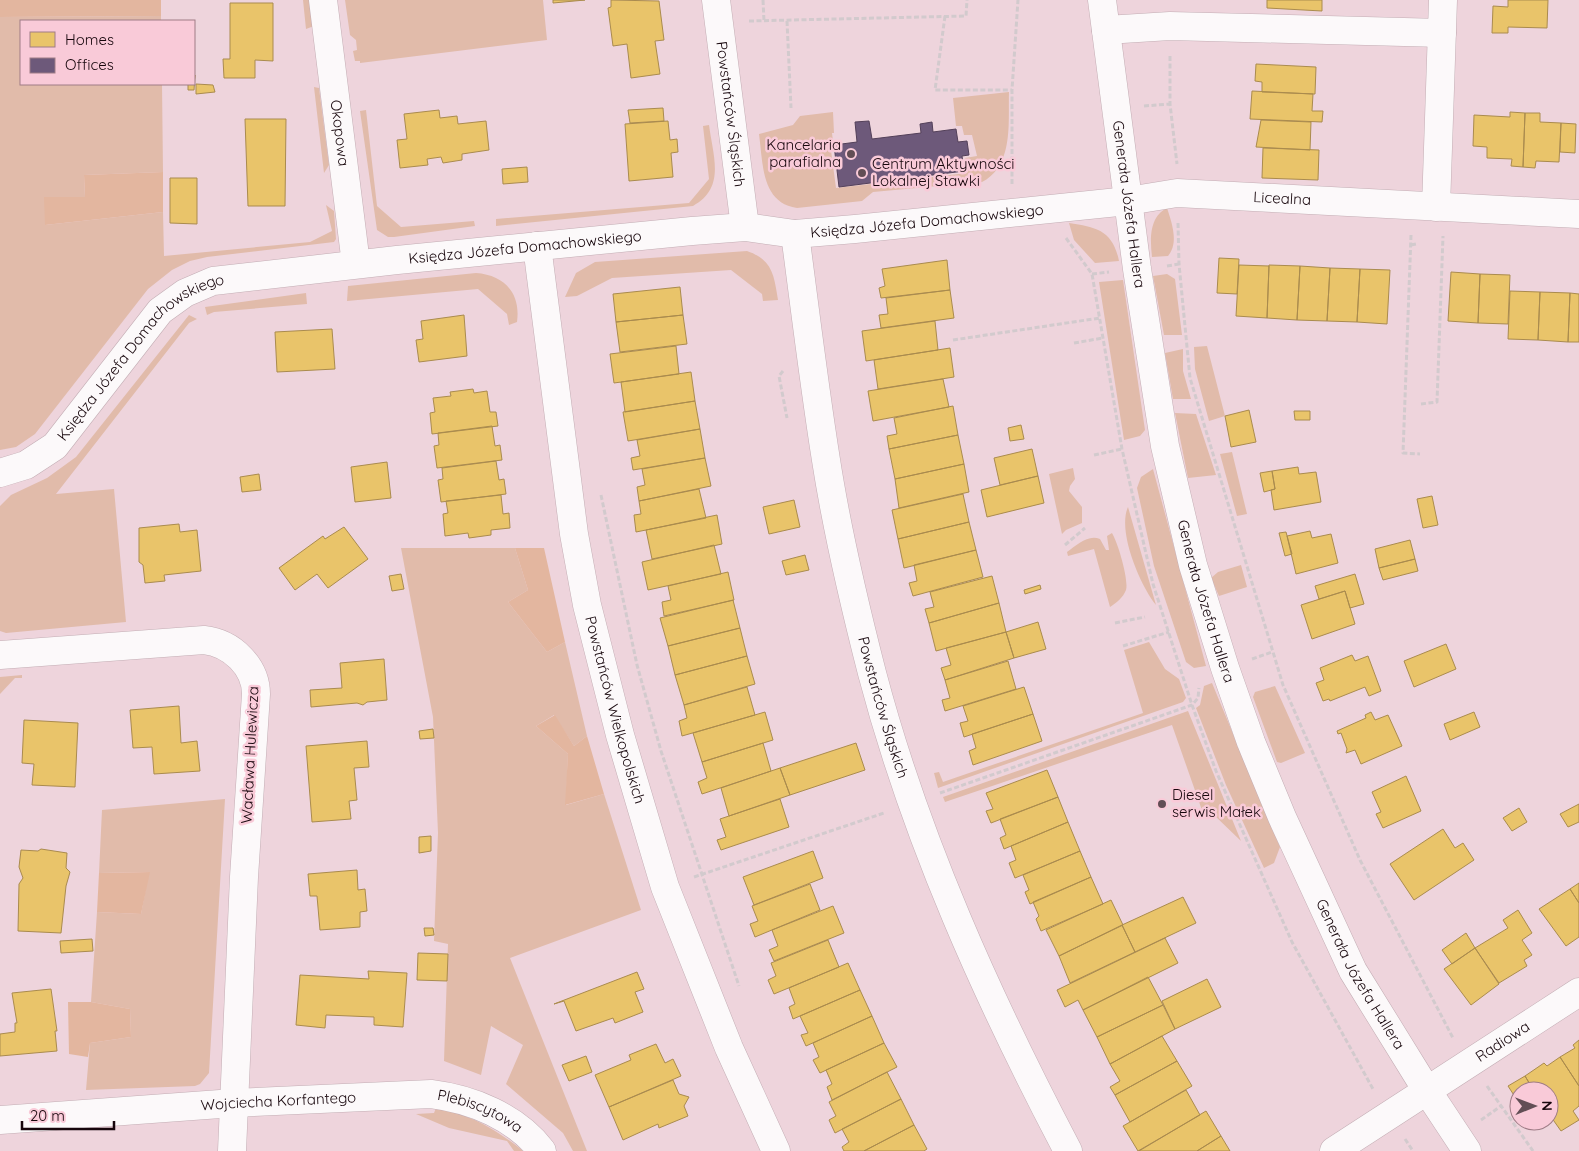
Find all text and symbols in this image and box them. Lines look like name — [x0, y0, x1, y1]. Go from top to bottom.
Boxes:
legend — [20, 20, 195, 85]
text: Homes — [65, 30, 114, 49]
street label: Powstańców Śląskich — [712, 40, 750, 188]
text: Offices — [65, 55, 114, 74]
street label: Okopowa — [327, 99, 354, 167]
street label: Generała Józefa Hallera — [1109, 119, 1150, 289]
place label: Kancelaria parafialna — [766, 135, 841, 171]
marker: Kancelaria parafialna — [845, 148, 857, 160]
place label: Centrum Aktywności Lokalnej Stawki — [872, 154, 1014, 190]
marker: Centrum Aktywności Lokalnej Stawki — [856, 167, 868, 179]
street label: Licealna — [1253, 187, 1312, 209]
street label: Księdza Józefa Domachowskiego — [810, 200, 1044, 242]
street label: Księdza Józefa Domachowskiego — [408, 226, 642, 268]
street label: Księdza Józefa Domachowskiego — [53, 270, 225, 444]
street label: Generała Józefa Hallera — [1174, 518, 1239, 685]
street label: Powstańców Wielkopolskich — [581, 614, 650, 806]
street label: Powstańców Śląskich — [854, 634, 913, 781]
street label: Wacława Hulewicza — [236, 686, 263, 824]
place label: Diesel serwis Małek — [1172, 785, 1261, 821]
marker: Diesel serwis Małek — [1156, 798, 1168, 810]
street label: Generała Józefa Hallera — [1312, 896, 1409, 1053]
street label: Radiowa — [1472, 1017, 1533, 1066]
north arrow — [1509, 1081, 1559, 1131]
street label: Plebiscytowa — [436, 1085, 527, 1137]
street label: Wojciecha Korfantego — [200, 1087, 357, 1114]
scale bar — [22, 1098, 115, 1130]
text: N — [1538, 1100, 1556, 1111]
text: 20 m — [30, 1106, 65, 1125]

